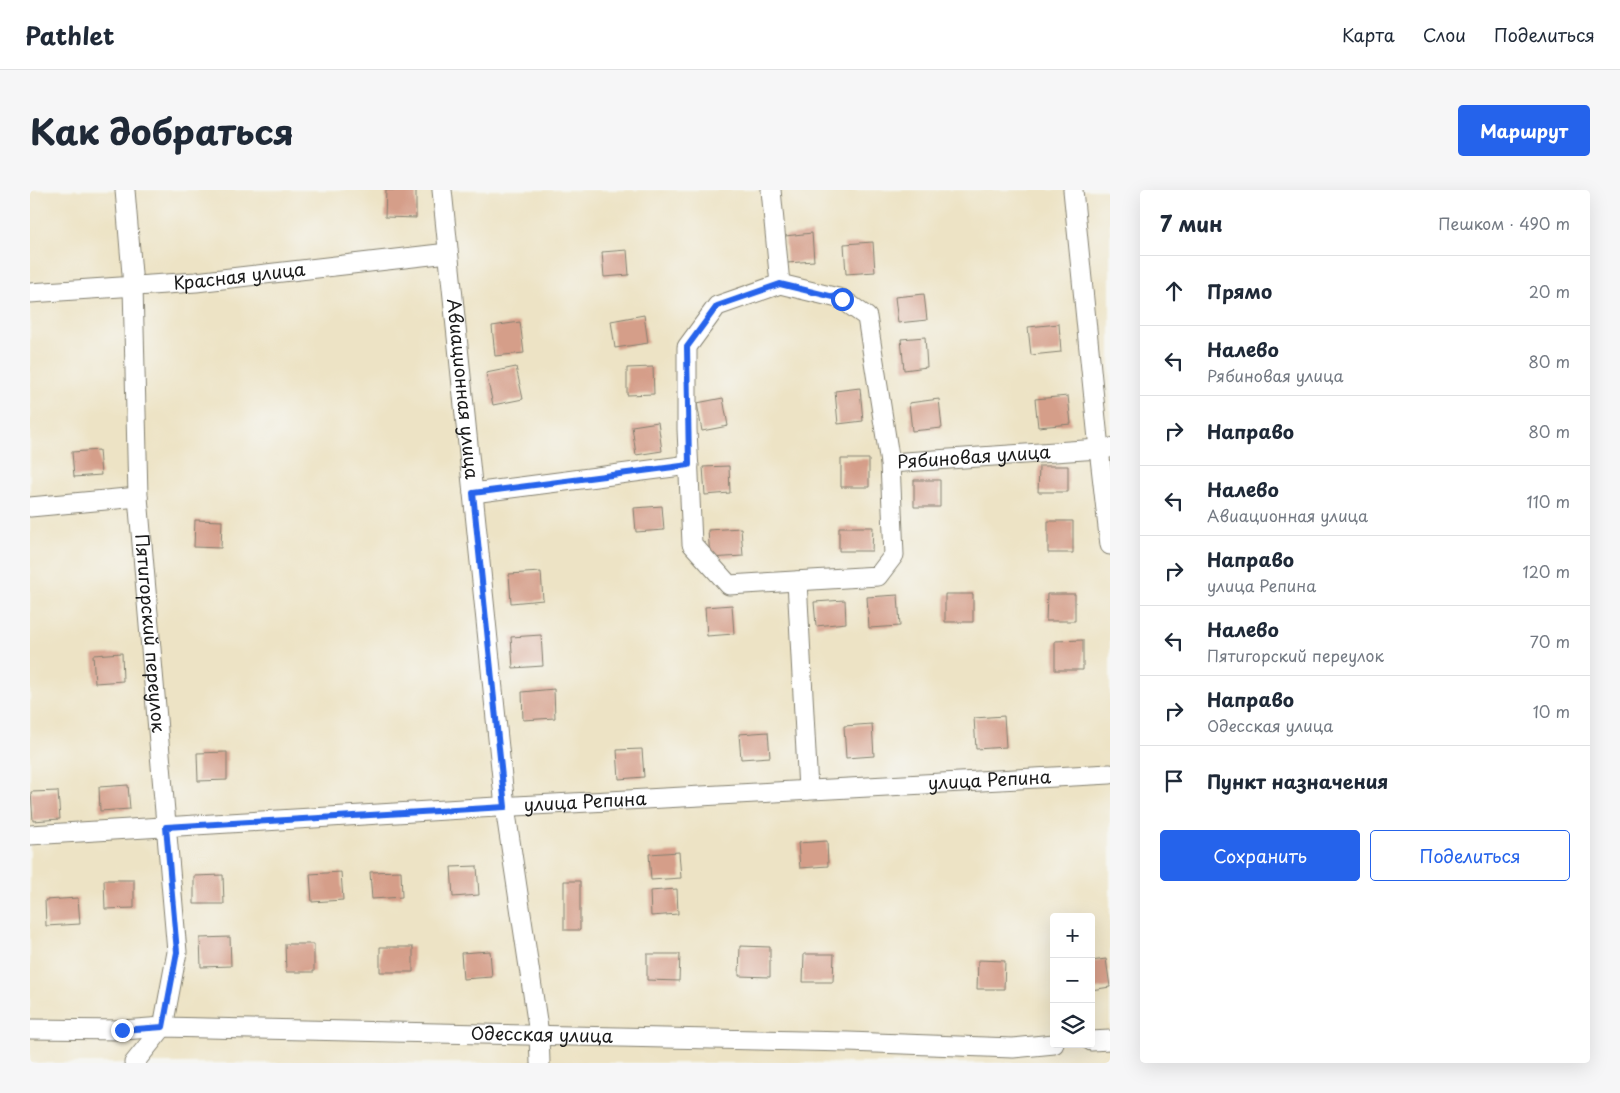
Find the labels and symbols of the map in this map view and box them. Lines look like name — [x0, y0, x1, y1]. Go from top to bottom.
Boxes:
street label: Красная улица — [173, 254, 307, 295]
route start — [831, 288, 854, 311]
street label: Авиационная улица — [441, 297, 487, 481]
street label: Рябиновая улица — [896, 437, 1052, 475]
street label: Пятигорский переулок — [129, 533, 173, 734]
street label: улица Репина — [927, 762, 1052, 796]
street label: улица Репина — [523, 784, 648, 818]
route end — [111, 1019, 134, 1042]
street label: Одесская улица — [470, 1019, 614, 1049]

